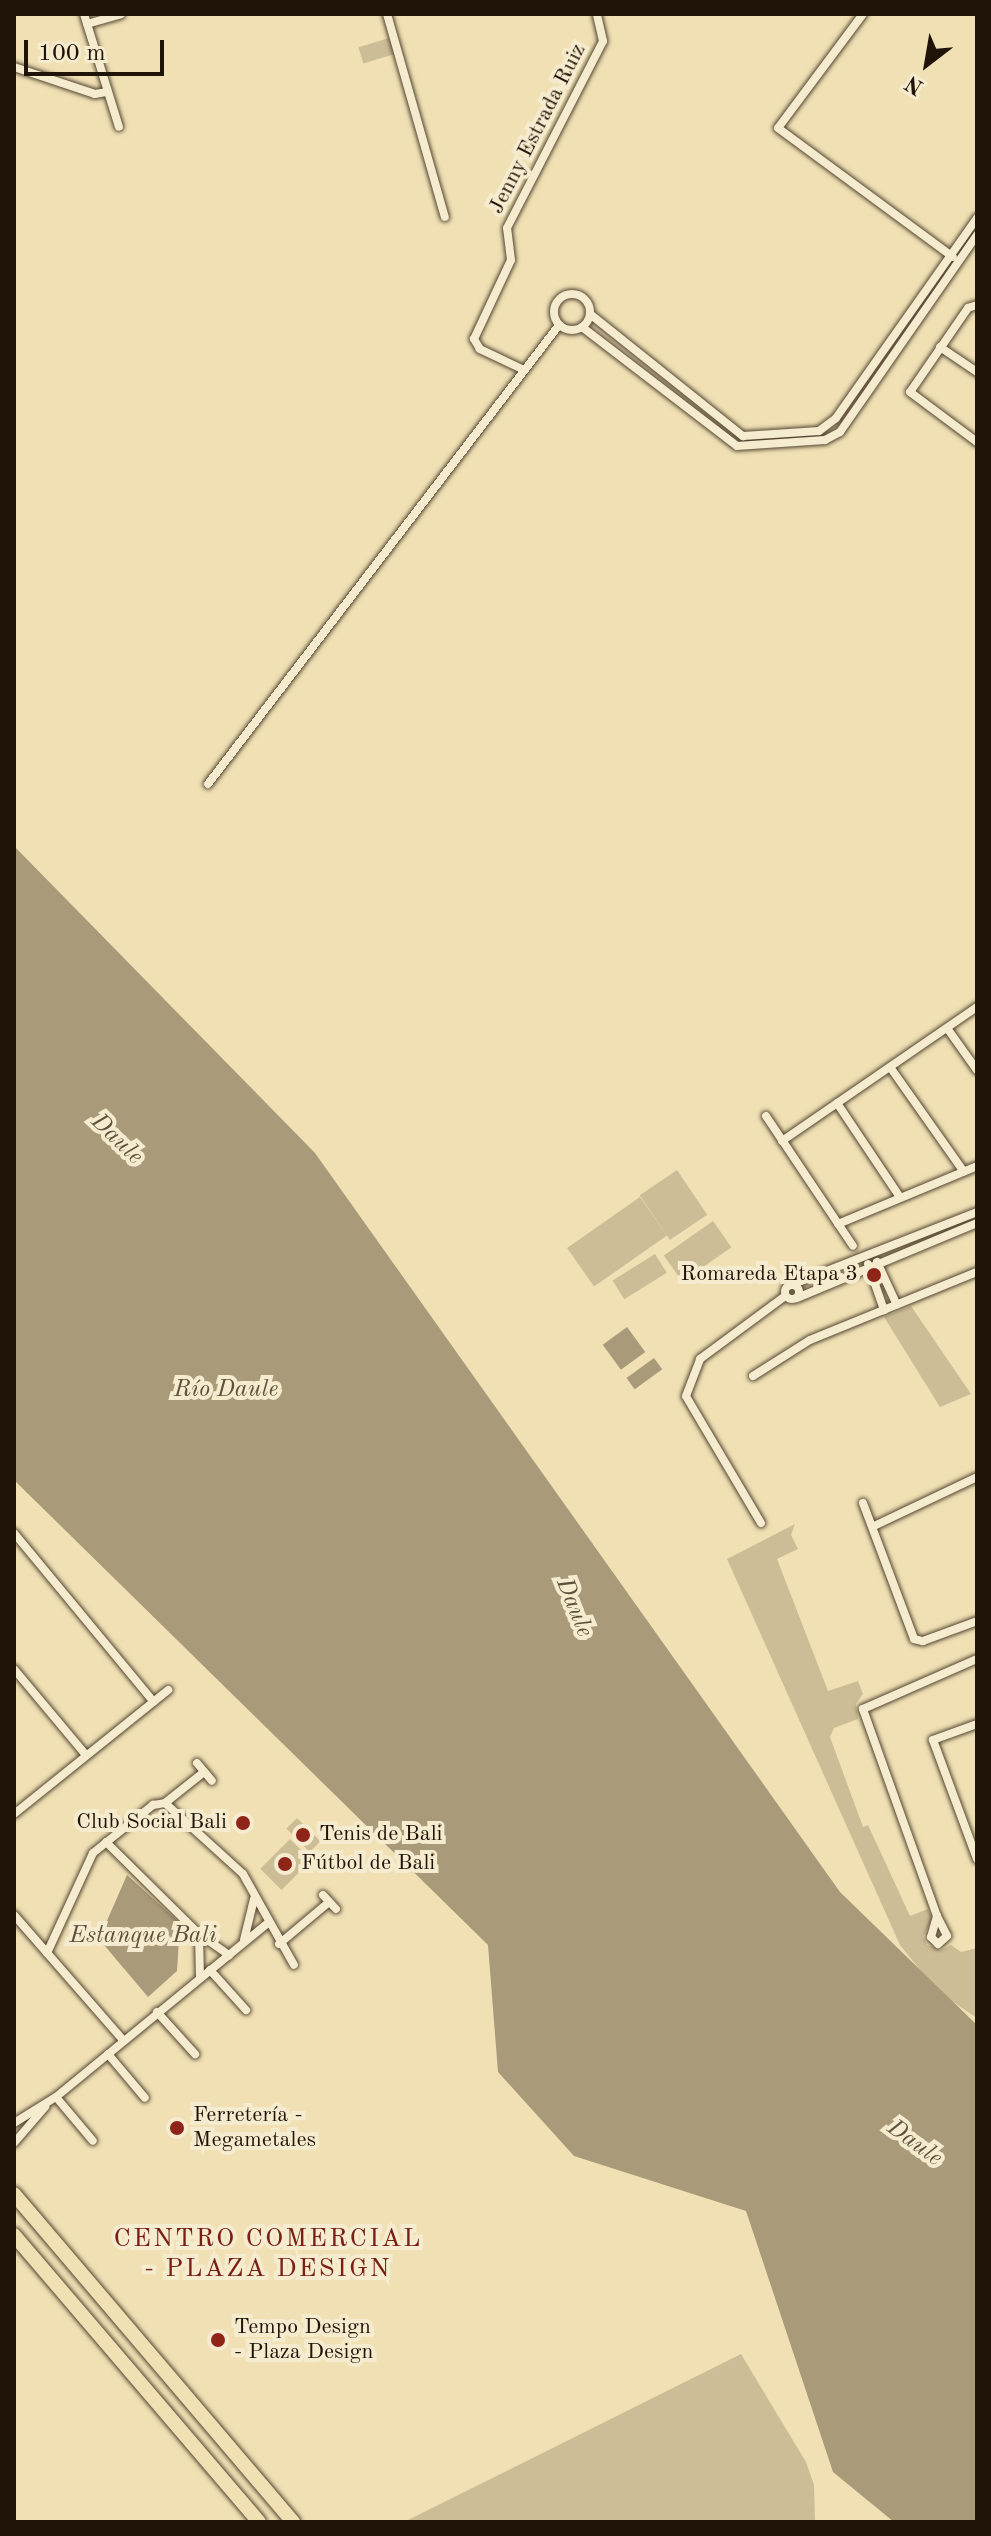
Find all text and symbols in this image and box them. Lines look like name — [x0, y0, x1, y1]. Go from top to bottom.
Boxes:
scale bar — [28, 24, 168, 74]
north arrow — [887, 24, 967, 104]
street label: Jenny Estrada Ruiz — [484, 39, 592, 219]
text: 100 m — [38, 42, 106, 66]
text: N — [902, 71, 928, 98]
water label: Daule — [84, 1108, 148, 1172]
place label: Romareda Etapa 3 — [680, 1262, 858, 1288]
marker: Romareda Etapa 3 — [865, 1266, 883, 1284]
water label: Río Daule — [174, 1377, 278, 1405]
water label: Daule — [548, 1574, 598, 1642]
place label: Club Social Bali — [76, 1810, 227, 1836]
marker: Club Social Bali — [234, 1814, 252, 1832]
place label: Tenis de Bali — [319, 1822, 443, 1848]
marker: Tenis de Bali — [294, 1826, 312, 1844]
place label: Fútbol de Bali — [301, 1851, 435, 1877]
marker: Fútbol de Bali — [276, 1855, 294, 1873]
water label: Estanque Bali — [69, 1923, 217, 1951]
place label: Ferretería - Megametales — [193, 2102, 316, 2154]
water label: Daule — [881, 2114, 947, 2174]
marker: Ferretería - Megametales — [168, 2119, 186, 2137]
district label: CENTRO COMERCIAL - PLAZA DESIGN — [114, 2224, 422, 2286]
place label: Tempo Design - Plaza Design — [234, 2314, 373, 2366]
marker: Tempo Design - Plaza Design — [209, 2331, 227, 2349]

